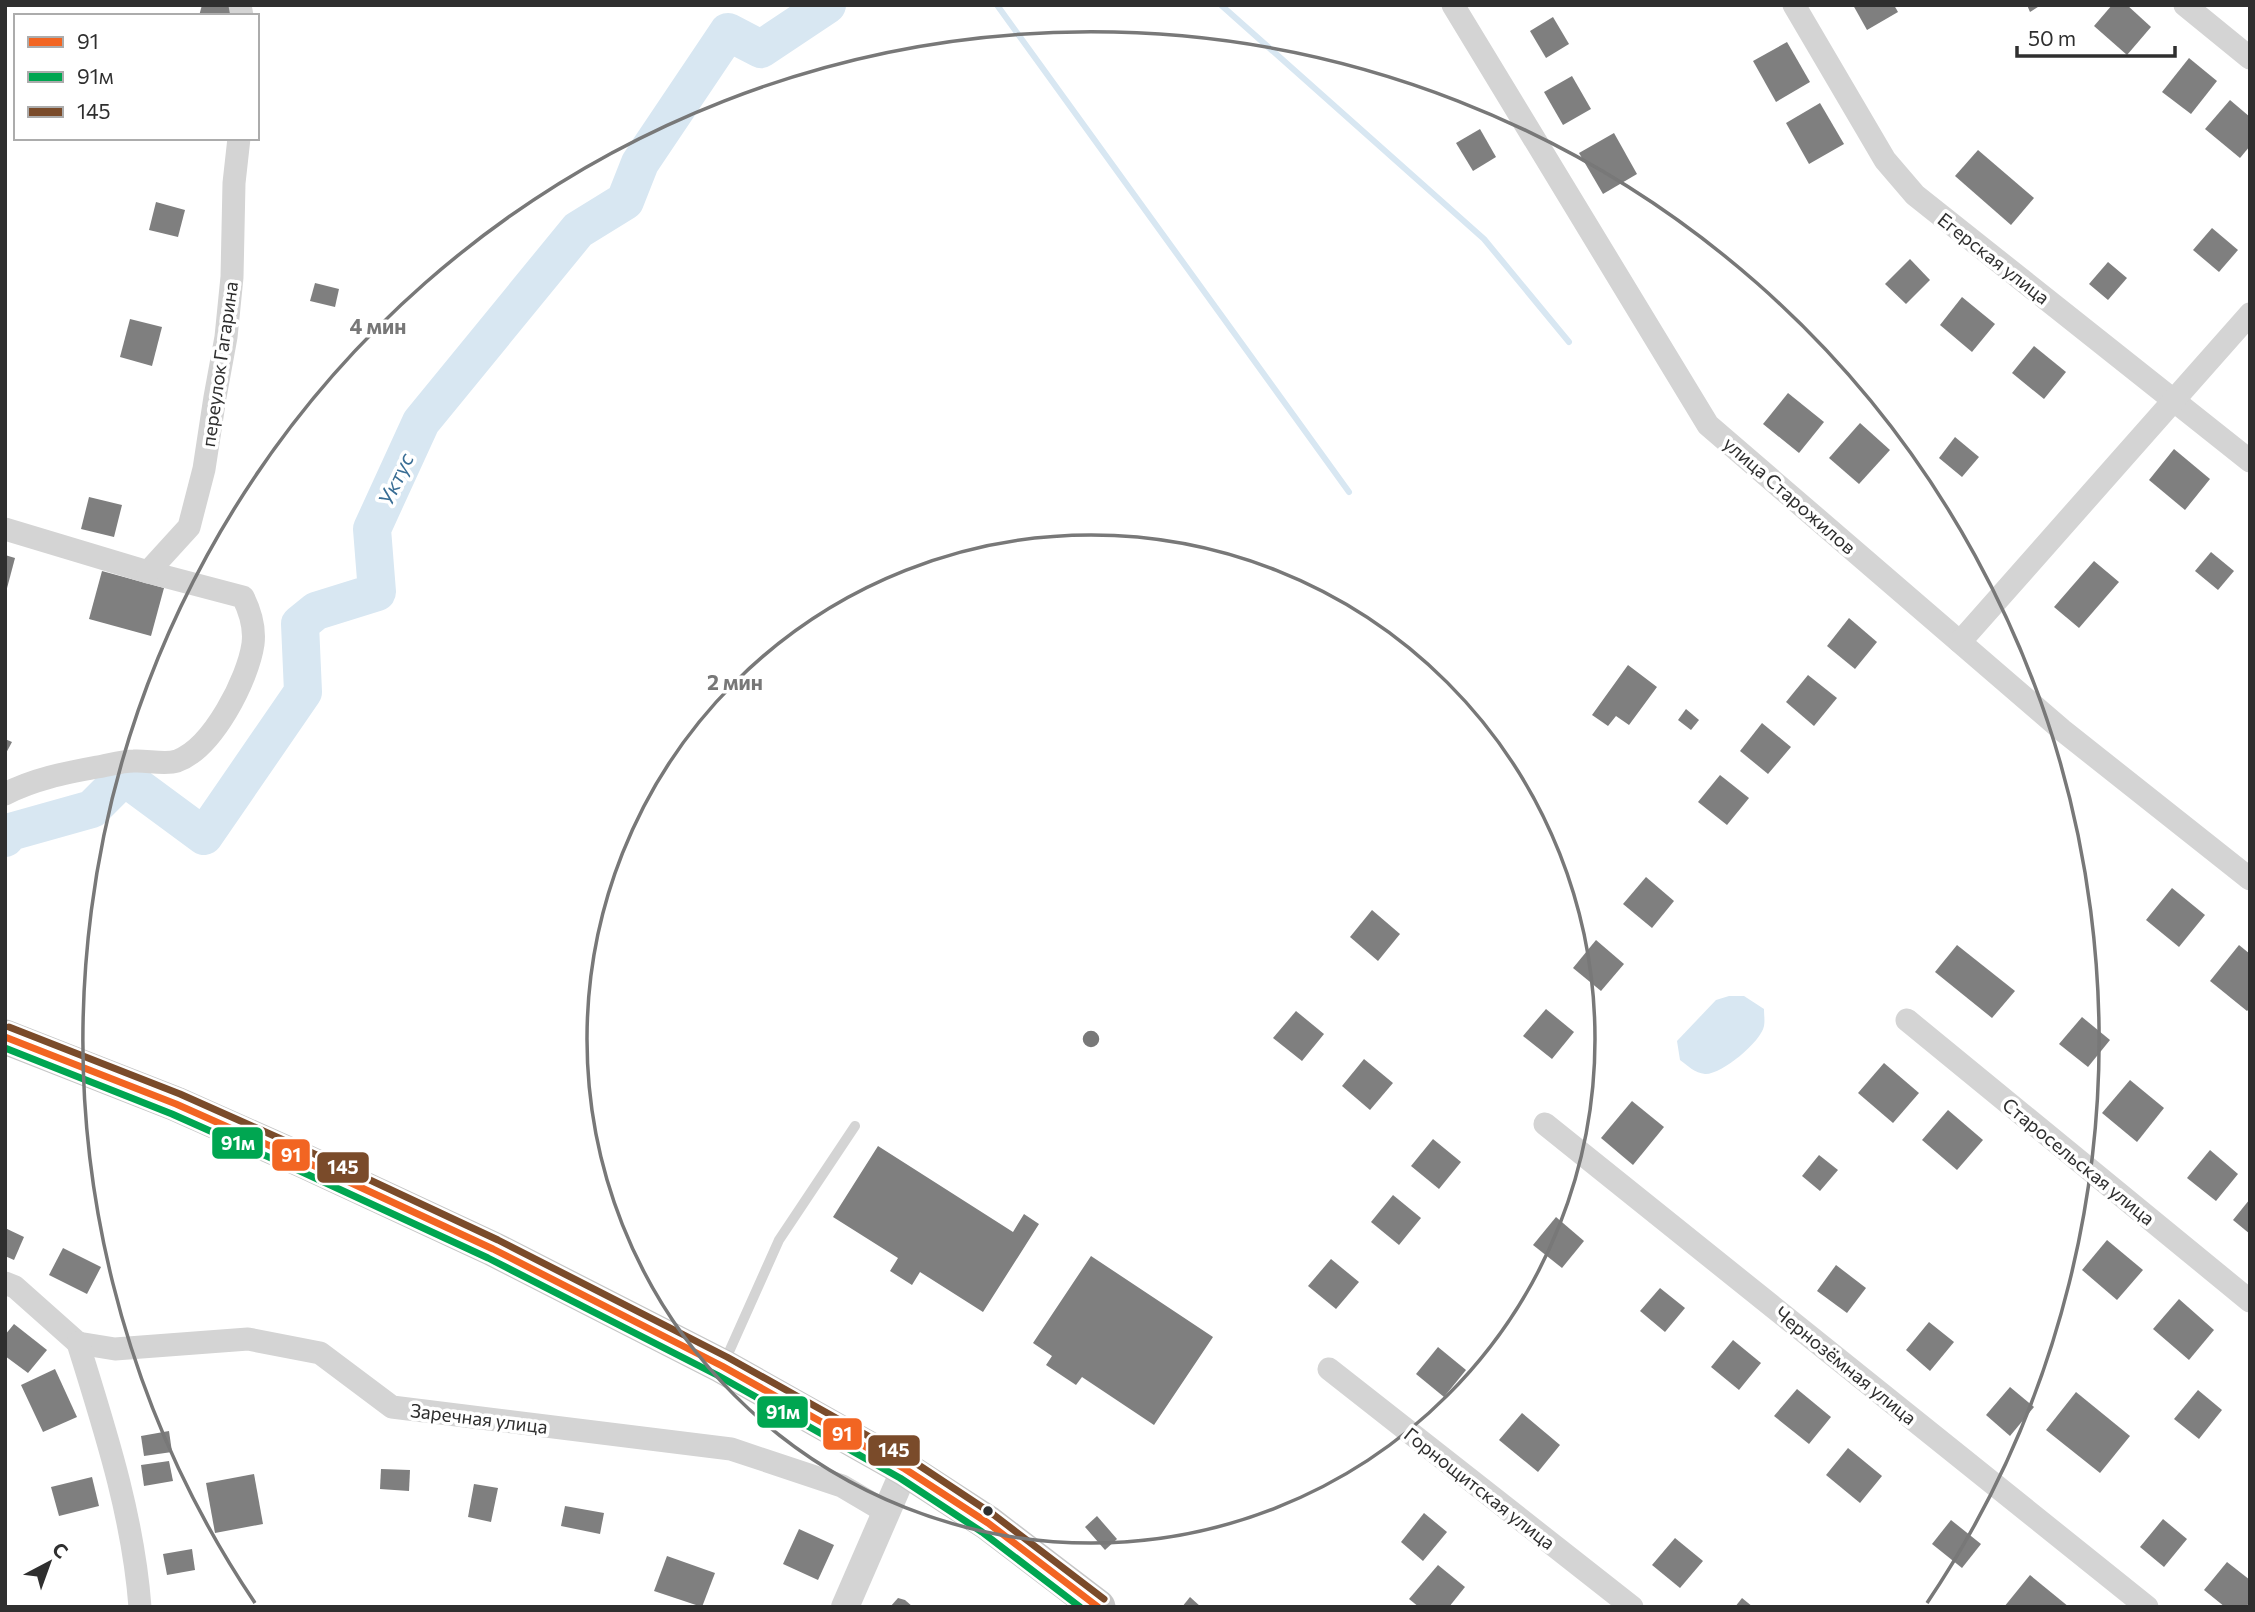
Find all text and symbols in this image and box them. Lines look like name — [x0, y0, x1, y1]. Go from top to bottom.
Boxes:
legend — [14, 14, 259, 140]
scale bar — [2017, 14, 2174, 58]
text: 50 m — [2028, 25, 2076, 50]
text: 91 — [77, 28, 99, 53]
text: 91м — [77, 63, 114, 88]
text: 145 — [77, 98, 111, 123]
street label: Егерская улица — [1933, 207, 2055, 309]
street label: переулок Гагарина — [196, 280, 242, 448]
text: 4 мин — [350, 313, 406, 338]
street label: улица Старожилов — [1719, 431, 1861, 559]
water label: Уктус — [372, 448, 418, 509]
text: 2 мин — [707, 669, 763, 694]
centre of rings — [1079, 1027, 1103, 1051]
street label: Старосельская улица — [1998, 1093, 2160, 1229]
line badge: 91м — [211, 1126, 264, 1160]
text: 91м — [221, 1131, 255, 1154]
line badge: 91 — [271, 1138, 311, 1172]
text: 91 — [281, 1143, 301, 1166]
line badge: 145 — [316, 1151, 370, 1184]
text: 145 — [327, 1155, 359, 1178]
street label: Чернозёмная улица — [1771, 1301, 1921, 1429]
line badge: 91м — [756, 1395, 809, 1429]
street label: Заречная улица — [409, 1398, 549, 1438]
text: 91м — [766, 1400, 800, 1423]
line badge: 91 — [822, 1417, 863, 1451]
text: 91 — [832, 1422, 852, 1445]
street label: Горнощитская улица — [1400, 1422, 1560, 1554]
line badge: 145 — [867, 1434, 921, 1467]
text: 145 — [878, 1438, 910, 1461]
unlabelled marker — [981, 1504, 995, 1518]
north arrow — [14, 1528, 84, 1598]
text: С — [48, 1537, 73, 1563]

